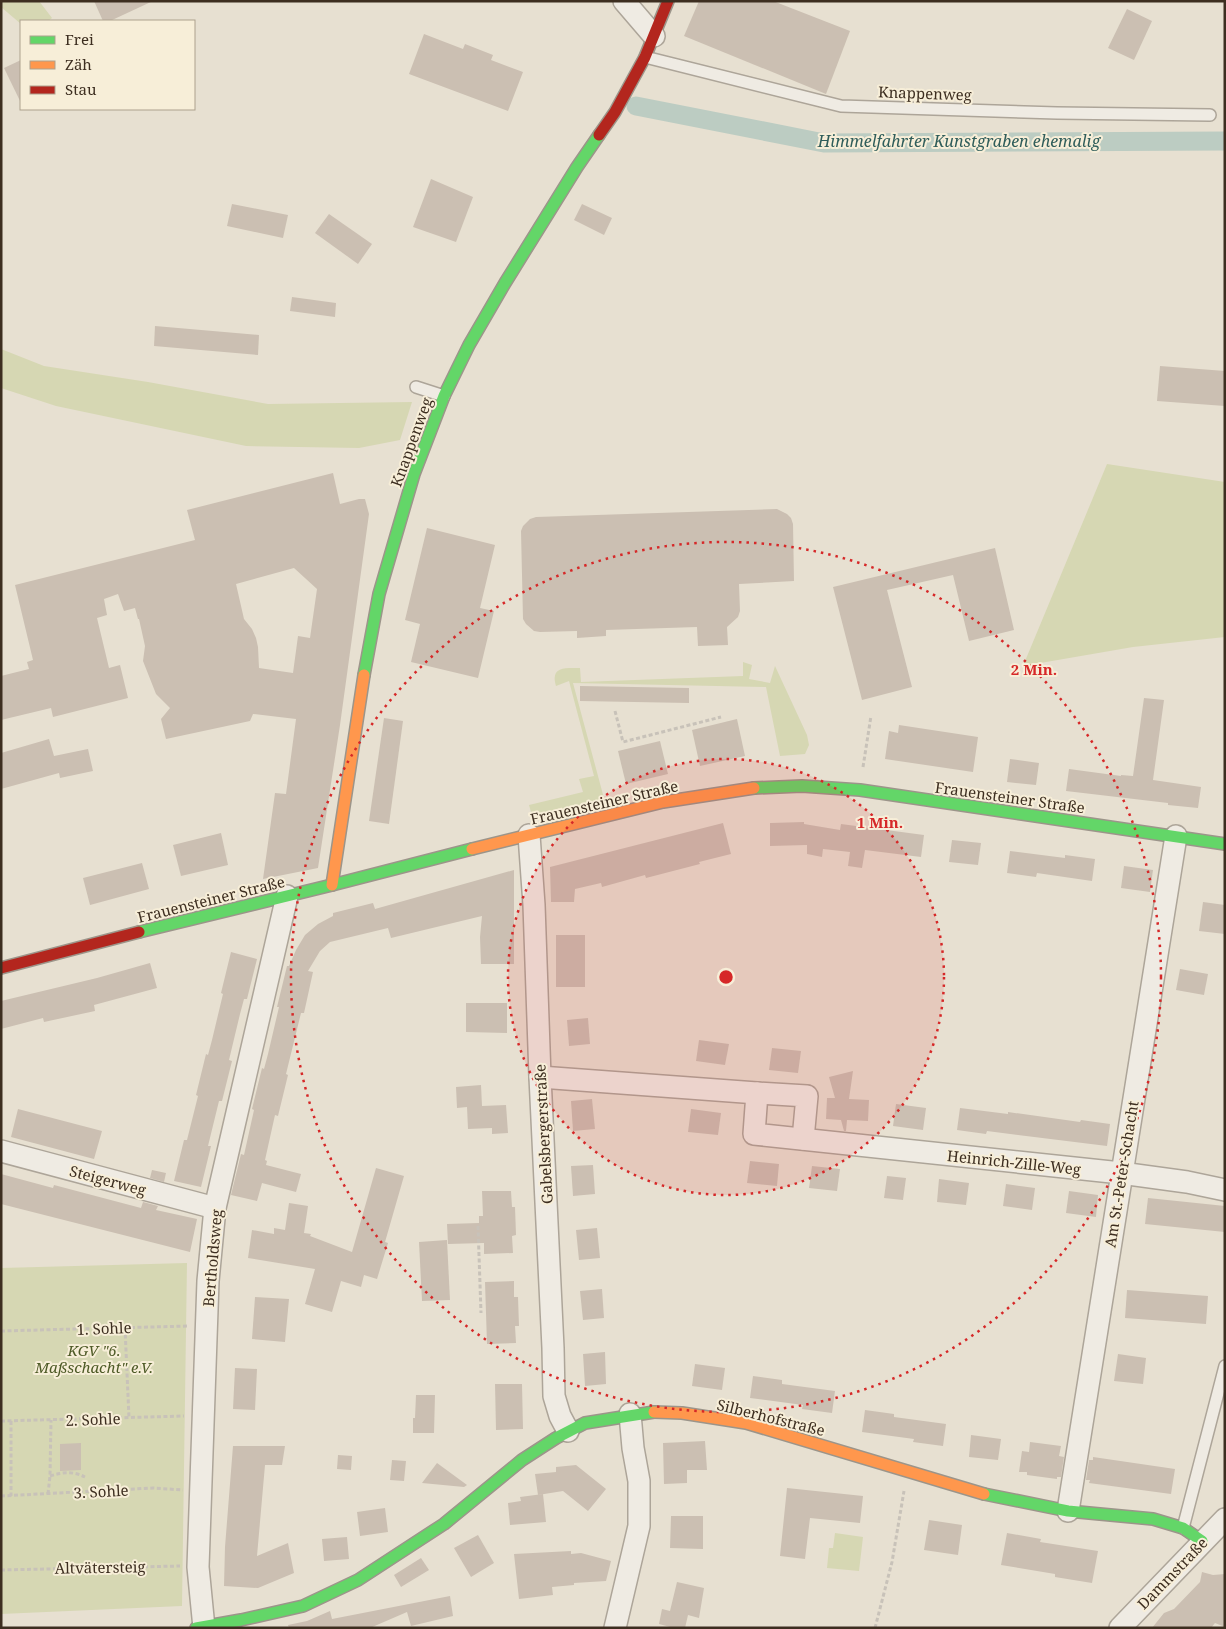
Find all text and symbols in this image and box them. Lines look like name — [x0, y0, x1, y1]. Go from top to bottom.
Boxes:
legend — [20, 20, 195, 110]
text: Frei — [65, 29, 94, 49]
text: Zäh — [65, 54, 92, 74]
text: Stau — [65, 79, 97, 99]
street label: Knappenweg — [878, 81, 972, 105]
water label: Himmelfahrter Kunstgraben ehemalig — [817, 130, 1101, 152]
street label: Knappenweg — [386, 395, 436, 489]
text: 2 Min. — [1011, 659, 1057, 679]
street label: Frauensteiner Straße — [528, 775, 680, 829]
street label: Frauensteiner Straße — [934, 777, 1086, 817]
text: 1 Min. — [857, 812, 903, 832]
street label: Frauensteiner Straße — [135, 871, 287, 927]
centre of rings — [717, 968, 735, 986]
street label: Gabelsbergerstraße — [529, 1063, 557, 1205]
street label: Am St.-Peter-Schacht — [1100, 1099, 1142, 1249]
street label: Heinrich-Zille-Weg — [946, 1145, 1082, 1179]
street label: Steigerweg — [68, 1160, 148, 1200]
street label: Bertholdsweg — [198, 1208, 226, 1308]
street label: 1. Sohle — [76, 1317, 132, 1339]
park label: KGV "6. Maßschacht" e.V. — [34, 1340, 153, 1377]
street label: Silberhofstraße — [715, 1394, 827, 1440]
street label: 2. Sohle — [65, 1408, 121, 1430]
street label: 3. Sohle — [73, 1480, 129, 1502]
street label: Dammstraße — [1133, 1533, 1211, 1613]
street label: Altvätersteig — [54, 1556, 146, 1578]

